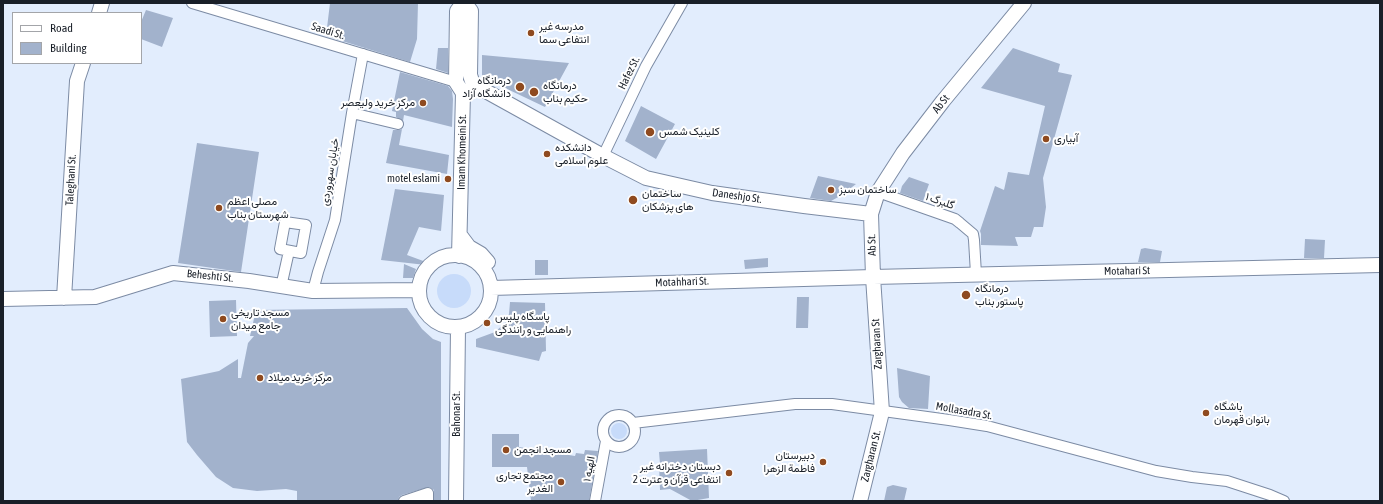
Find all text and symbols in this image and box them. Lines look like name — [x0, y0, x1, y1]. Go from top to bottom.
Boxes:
legend — [12, 12, 142, 64]
street label: Saadi St. — [310, 20, 346, 42]
place label: مدرسه غیر انتفاعی سما — [539, 20, 589, 46]
text: Road — [50, 21, 73, 35]
marker: مدرسه غیر انتفاعی سما — [526, 28, 536, 38]
text: Building — [50, 41, 87, 55]
street label: Hafez St. — [615, 54, 643, 92]
place label: درمانگاه دانشگاه آزاد — [462, 74, 511, 100]
place label: درمانگاه حکیم بناب — [543, 79, 588, 105]
marker: درمانگاه دانشگاه آزاد — [514, 81, 526, 93]
marker: درمانگاه حکیم بناب — [528, 86, 540, 98]
street label: Ab St — [930, 92, 952, 116]
place label: مرکز خرید ولیعصر — [341, 96, 415, 110]
marker: مرکز خرید ولیعصر — [418, 98, 428, 108]
street label: Imam Khomeini St. — [455, 114, 469, 190]
place label: کلینیک شمس — [659, 125, 720, 139]
marker: کلینیک شمس — [644, 126, 656, 138]
place label: آبیاری — [1054, 132, 1078, 146]
marker: آبیاری — [1041, 134, 1051, 144]
street label: خیابان سهروردی — [318, 137, 342, 207]
place label: دانشکده علوم اسلامی — [555, 141, 608, 167]
marker: دانشکده علوم اسلامی — [542, 149, 552, 159]
street label: Taleghani St. — [63, 154, 79, 206]
place label: motel eslami — [387, 172, 440, 186]
marker: motel eslami — [443, 174, 453, 184]
place label: ساختمان سبز — [839, 183, 897, 197]
marker: ساختمان سبز — [826, 185, 836, 195]
street label: Daneshjo St. — [711, 186, 763, 206]
place label: ساختمان های پزشکان — [642, 187, 694, 213]
street label: گلبرگ ۱ — [924, 190, 956, 212]
marker: ساختمان های پزشکان — [627, 194, 639, 206]
place label: مصلی اعظم شهرستان بناب — [227, 195, 289, 221]
marker: مصلی اعظم شهرستان بناب — [214, 203, 224, 213]
street label: Ab St. — [865, 234, 879, 256]
street label: Motahari St — [1104, 264, 1150, 278]
street label: Beheshti St. — [186, 267, 234, 285]
street label: Motahhari St. — [655, 274, 709, 290]
place label: درمانگاه پاستور بناب — [975, 282, 1024, 308]
marker: درمانگاه پاستور بناب — [960, 289, 972, 301]
place label: مسجد تاریخی جامع میدان — [231, 306, 289, 332]
place label: پاسگاه پلیس راهنمایی و رانندگی — [495, 310, 571, 336]
marker: مسجد تاریخی جامع میدان — [218, 314, 228, 324]
marker: پاسگاه پلیس راهنمایی و رانندگی — [482, 318, 492, 328]
street label: Zargharan St — [869, 318, 885, 370]
place label: مرکز خرید میلاد — [268, 371, 332, 385]
marker: مرکز خرید میلاد — [255, 373, 265, 383]
street label: Bahonar St. — [450, 391, 464, 437]
street label: Mollasadra St. — [935, 400, 993, 422]
place label: باشگاه بانوان قهرمان — [1214, 400, 1270, 426]
marker: باشگاه بانوان قهرمان — [1201, 408, 1211, 418]
street label: Zargharan St. — [858, 429, 884, 483]
place label: مسجد انجمن — [514, 443, 571, 457]
marker: مسجد انجمن — [501, 445, 511, 455]
place label: دبیرستان فاطمة الزهرا — [764, 449, 815, 475]
street label: الهیه ۱ — [580, 455, 598, 483]
marker: دبیرستان فاطمة الزهرا — [818, 457, 828, 467]
place label: دبستان دخترانه غیر انتفاعی قرآن و عترت 2 — [633, 460, 721, 486]
marker: دبستان دخترانه غیر انتفاعی قرآن و عترت 2 — [724, 468, 734, 478]
place label: مجتمع تجاری الغدیر — [496, 469, 553, 495]
marker: مجتمع تجاری الغدیر — [556, 477, 566, 487]

